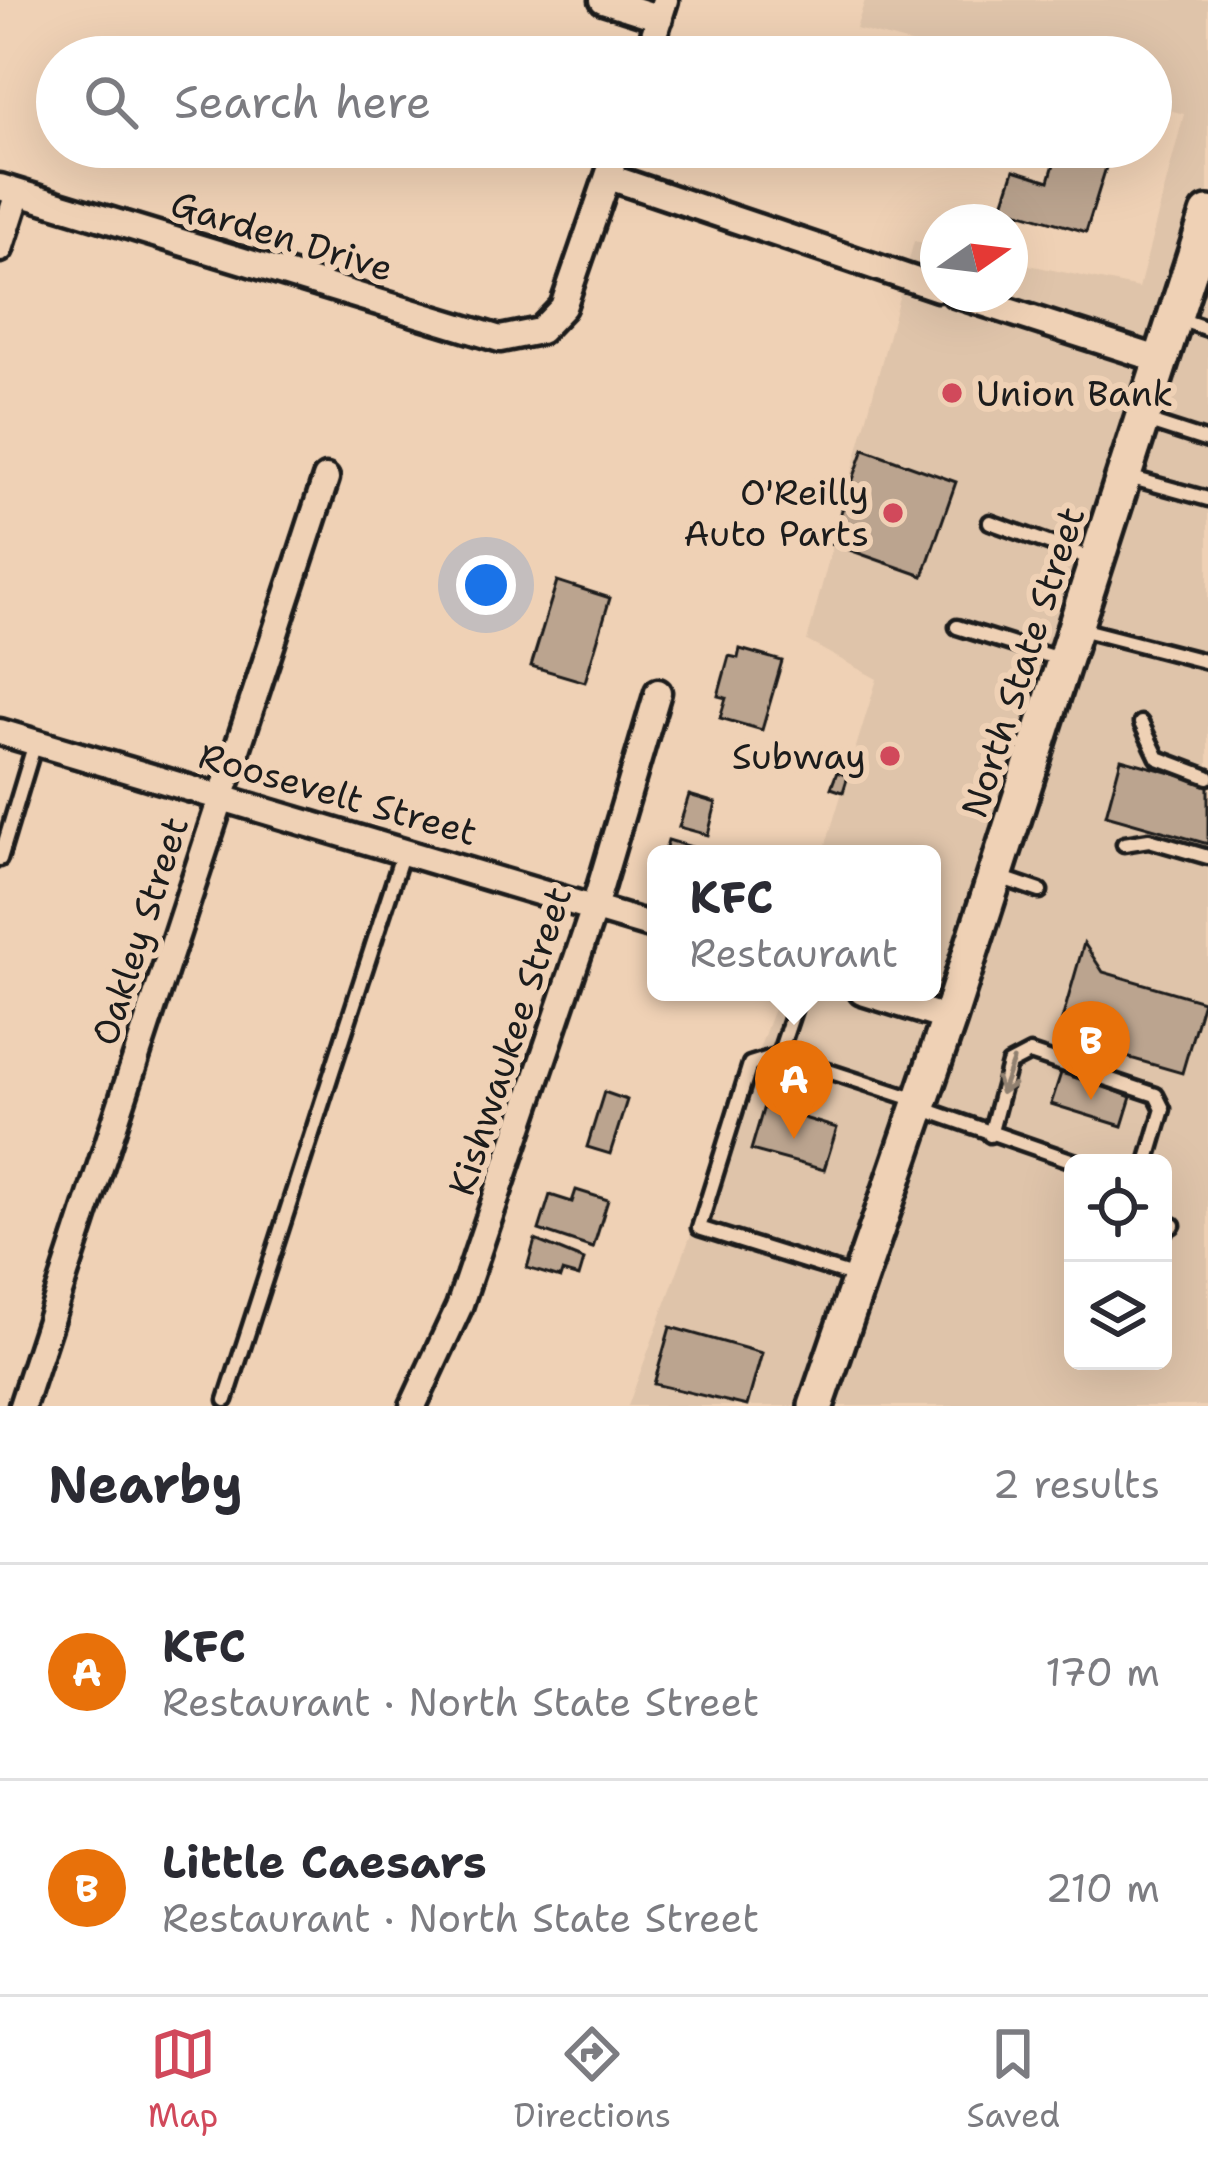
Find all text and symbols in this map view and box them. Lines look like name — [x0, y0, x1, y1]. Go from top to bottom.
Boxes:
search box — [36, 36, 1172, 168]
icon: search — [78, 69, 144, 135]
text: Search here — [174, 72, 431, 132]
street label: Garden Drive — [165, 179, 399, 293]
north arrow — [920, 204, 1028, 312]
place label: Union Bank — [976, 369, 1173, 418]
marker: Union Bank — [939, 380, 965, 406]
place label: O'Reilly Auto Parts — [683, 468, 869, 558]
marker: O'Reilly Auto Parts — [880, 500, 906, 526]
street label: North State Street — [950, 500, 1096, 824]
your location — [456, 555, 516, 615]
street label: Roosevelt Street — [193, 731, 483, 857]
place label: Subway — [732, 732, 866, 781]
marker: Subway — [877, 743, 903, 769]
street label: Oakley Street — [80, 810, 200, 1052]
popup — [647, 845, 941, 1001]
text: KFC — [690, 867, 774, 927]
street label: Kishwaukee Street — [437, 880, 583, 1202]
text: Restaurant — [690, 927, 898, 979]
pin: B — [1052, 1001, 1130, 1100]
pin: A — [755, 1040, 833, 1139]
one-way arrow — [995, 1057, 1017, 1094]
map controls — [1064, 1154, 1172, 1370]
button: locate — [1064, 1154, 1172, 1262]
button: layers — [1064, 1262, 1172, 1370]
text: Nearby — [48, 1450, 243, 1518]
text: 2 results — [993, 1458, 1160, 1510]
text: KFC — [162, 1616, 246, 1676]
text: A — [72, 1646, 102, 1698]
text: 170 m — [1045, 1646, 1160, 1698]
text: Restaurant · North State Street — [162, 1676, 759, 1728]
text: Little Caesars — [162, 1832, 487, 1892]
text: B — [75, 1862, 99, 1914]
text: 210 m — [1045, 1862, 1160, 1914]
text: Restaurant · North State Street — [162, 1892, 759, 1944]
tab: Map — [148, 2021, 218, 2138]
tab: Directions — [514, 2021, 671, 2138]
tab: Saved — [967, 2021, 1060, 2138]

